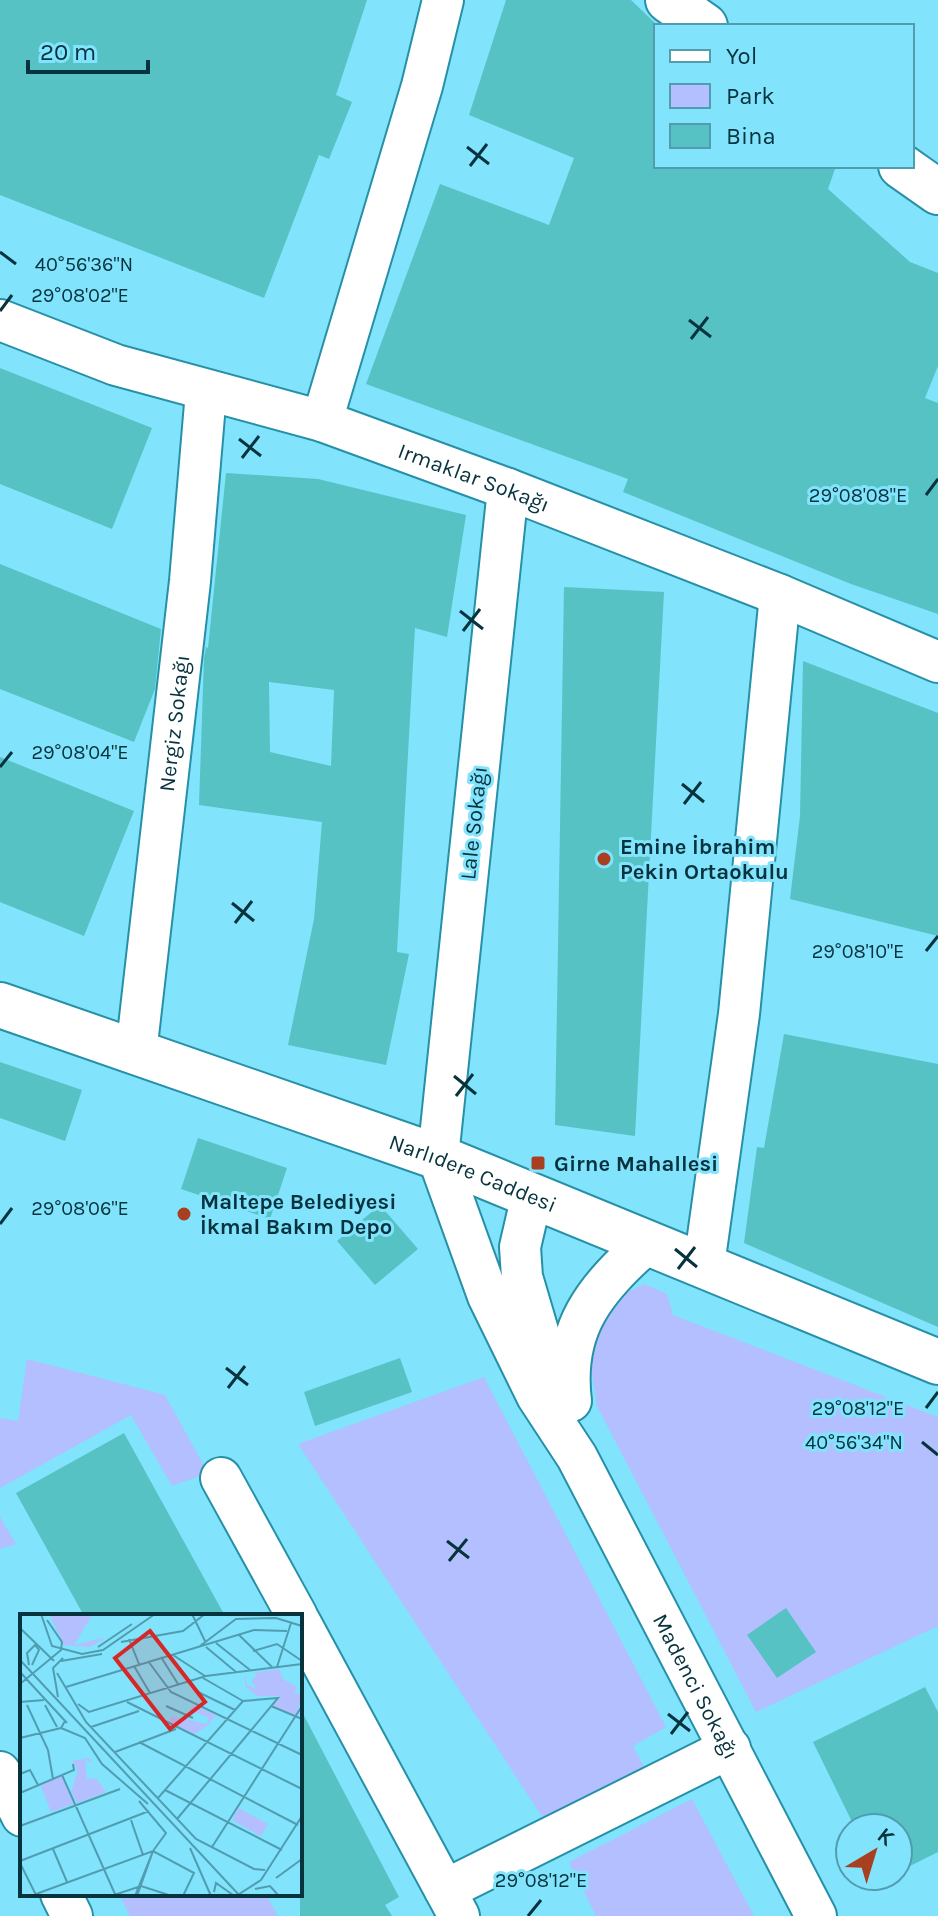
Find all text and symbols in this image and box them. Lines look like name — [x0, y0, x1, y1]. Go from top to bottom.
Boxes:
scale bar — [28, 24, 148, 74]
legend — [654, 24, 914, 168]
text: 20 m — [40, 38, 96, 66]
text: Yol — [726, 42, 757, 70]
text: Park — [726, 82, 775, 110]
text: Bina — [726, 122, 776, 150]
text: 40°56'36"N — [35, 253, 133, 276]
text: 29°08'02"E — [31, 284, 129, 307]
street label: Irmaklar Sokağı — [394, 438, 553, 518]
text: 29°08'08"E — [809, 484, 907, 507]
street label: Nergiz Sokağı — [154, 653, 195, 793]
text: 29°08'04"E — [31, 741, 129, 764]
street label: Lale Sokağı — [455, 765, 493, 881]
place label: Emine İbrahim Pekin Ortaokulu — [620, 834, 789, 885]
marker: Emine İbrahim Pekin Ortaokulu — [595, 850, 613, 868]
text: 29°08'10"E — [812, 940, 904, 963]
street label: Narlıdere Caddesi — [386, 1129, 560, 1218]
place label: Girne Mahallesi — [554, 1151, 718, 1177]
marker: Girne Mahallesi — [529, 1154, 547, 1172]
place label: Maltepe Belediyesi İkmal Bakım Depo — [200, 1189, 396, 1240]
text: 29°08'06"E — [31, 1197, 129, 1220]
marker: Maltepe Belediyesi İkmal Bakım Depo — [175, 1205, 193, 1223]
text: 29°08'12"E — [812, 1397, 904, 1420]
text: 40°56'34"N — [805, 1431, 903, 1454]
street label: Madenci Sokağı — [647, 1609, 744, 1764]
inset map — [20, 1614, 302, 1896]
north arrow — [834, 1812, 914, 1892]
text: K — [872, 1822, 900, 1852]
text: 29°08'12"E — [495, 1869, 587, 1892]

